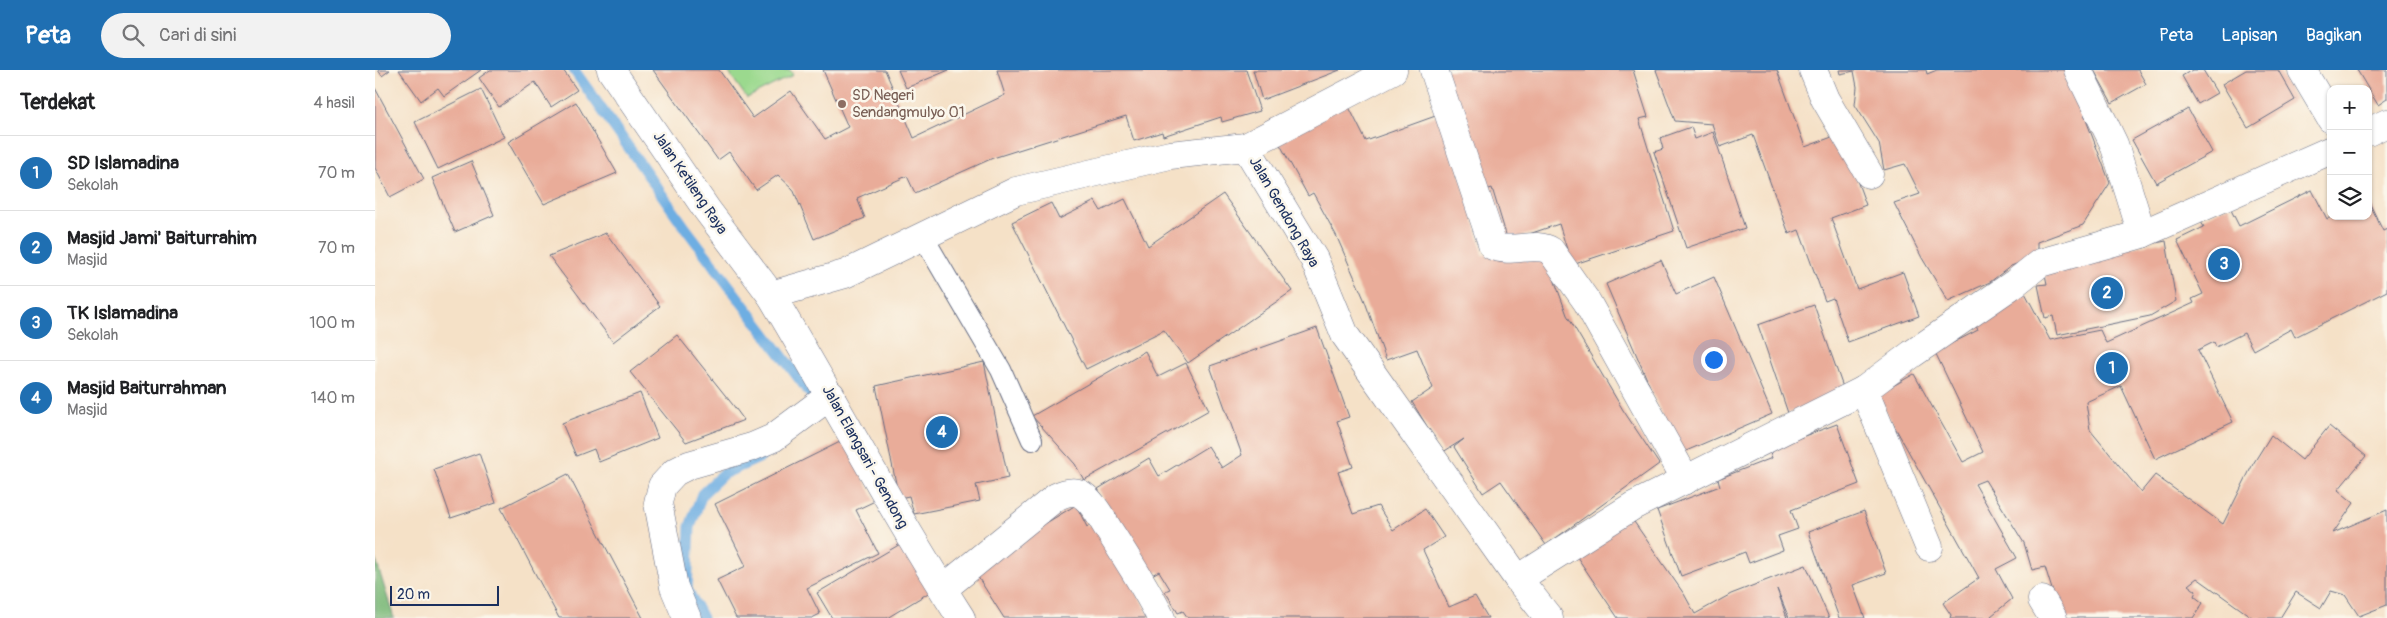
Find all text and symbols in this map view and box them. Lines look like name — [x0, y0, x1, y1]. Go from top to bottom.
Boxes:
search box — [101, 13, 451, 58]
text: Peta — [25, 21, 71, 50]
icon: search — [119, 21, 147, 49]
text: Cari di sini — [159, 23, 236, 47]
text: Peta — [2159, 24, 2193, 47]
text: Lapisan — [2221, 24, 2278, 47]
text: Bagikan — [2306, 24, 2362, 47]
map controls — [2327, 85, 2372, 220]
button: + — [2327, 85, 2372, 130]
place label: SD Negeri Sendangmulyo 01 — [852, 86, 965, 122]
text: Terdekat — [20, 89, 95, 116]
text: 4 hasil — [313, 93, 355, 113]
marker: SD Negeri Sendangmulyo 01 — [836, 98, 848, 110]
street label: Jalan Ketileng Raya — [649, 128, 731, 238]
button: − — [2327, 130, 2372, 175]
text: SD Islamadina — [67, 151, 179, 175]
street label: Jalan Gendong Raya — [1245, 153, 1323, 271]
text: 1 — [33, 163, 39, 183]
text: 70 m — [318, 163, 355, 183]
text: Sekolah — [67, 175, 118, 195]
button: layers — [2327, 175, 2372, 220]
text: Masjid Jami' Baiturrahim — [67, 226, 257, 250]
text: 2 — [32, 238, 40, 258]
text: 70 m — [318, 238, 355, 258]
pin: 3 — [2208, 245, 2240, 283]
text: Masjid — [67, 250, 107, 270]
pin: 2 — [2091, 274, 2123, 312]
text: TK Islamadina — [67, 301, 178, 325]
text: 3 — [32, 313, 40, 333]
text: 100 m — [309, 313, 355, 333]
text: Sekolah — [67, 325, 118, 345]
your location — [1701, 347, 1727, 373]
pin: 1 — [2096, 349, 2128, 387]
text: Masjid Baiturrahman — [67, 376, 227, 400]
street label: Jalan Elangsari - Gendong — [818, 382, 912, 532]
text: 4 — [31, 388, 41, 408]
text: 140 m — [311, 388, 355, 408]
text: Masjid — [67, 400, 107, 420]
pin: 4 — [926, 413, 958, 451]
scale bar — [390, 583, 499, 606]
text: 20 m — [397, 586, 430, 603]

